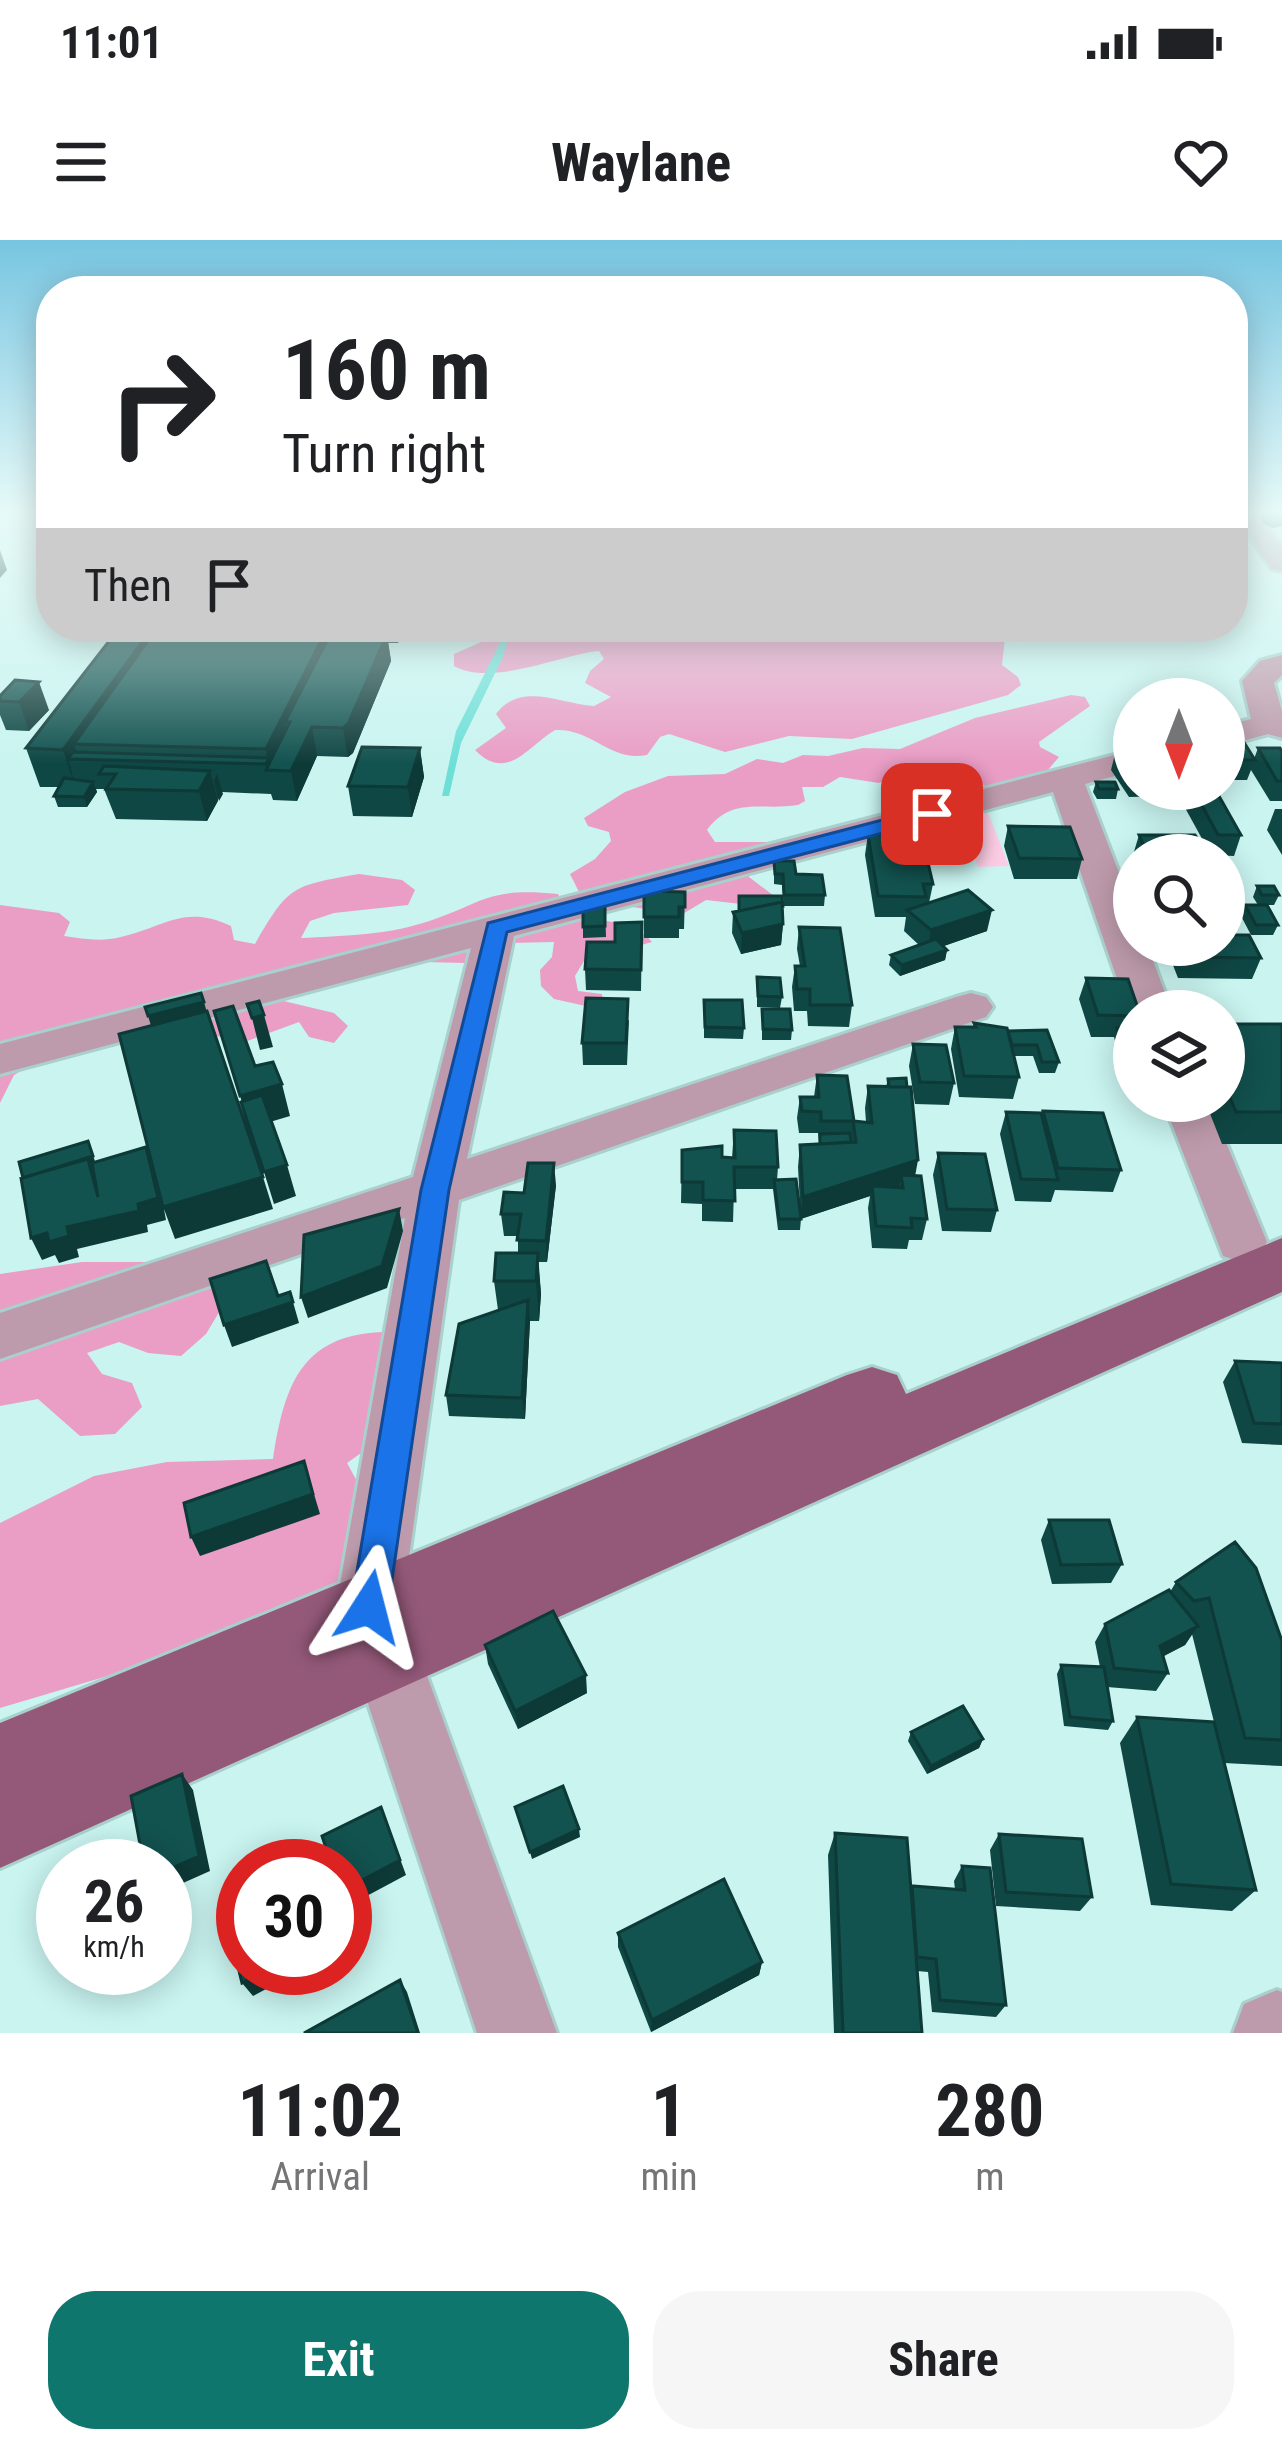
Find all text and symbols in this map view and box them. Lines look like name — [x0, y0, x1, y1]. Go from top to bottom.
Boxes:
text: 11:01 — [60, 16, 163, 69]
icon: menu — [48, 129, 114, 195]
icon: heart — [1168, 129, 1234, 195]
text: Waylane — [551, 131, 731, 194]
text: 160 m — [282, 321, 491, 420]
icon: right — [84, 324, 240, 480]
text: Turn right — [282, 422, 486, 485]
icon: arrive — [196, 552, 262, 618]
text: Then — [84, 559, 172, 612]
north arrow — [1113, 678, 1245, 810]
map controls — [1113, 678, 1245, 1122]
pin — [881, 763, 983, 865]
icon: arrive — [899, 781, 965, 847]
button: search — [1113, 834, 1245, 966]
button: layers — [1113, 990, 1245, 1122]
position arrow — [306, 1544, 432, 1670]
speed limit sign: 30 — [216, 1839, 372, 1995]
text: 26 — [84, 1866, 144, 1937]
text: km/h — [83, 1929, 145, 1964]
text: 11:02 — [238, 2069, 403, 2154]
text: 1 — [651, 2069, 687, 2154]
text: 280 — [935, 2069, 1044, 2154]
text: Arrival — [271, 2154, 370, 2200]
text: min — [640, 2154, 698, 2200]
text: m — [975, 2154, 1005, 2200]
button: Exit — [48, 2291, 629, 2429]
button: Share — [653, 2291, 1234, 2429]

